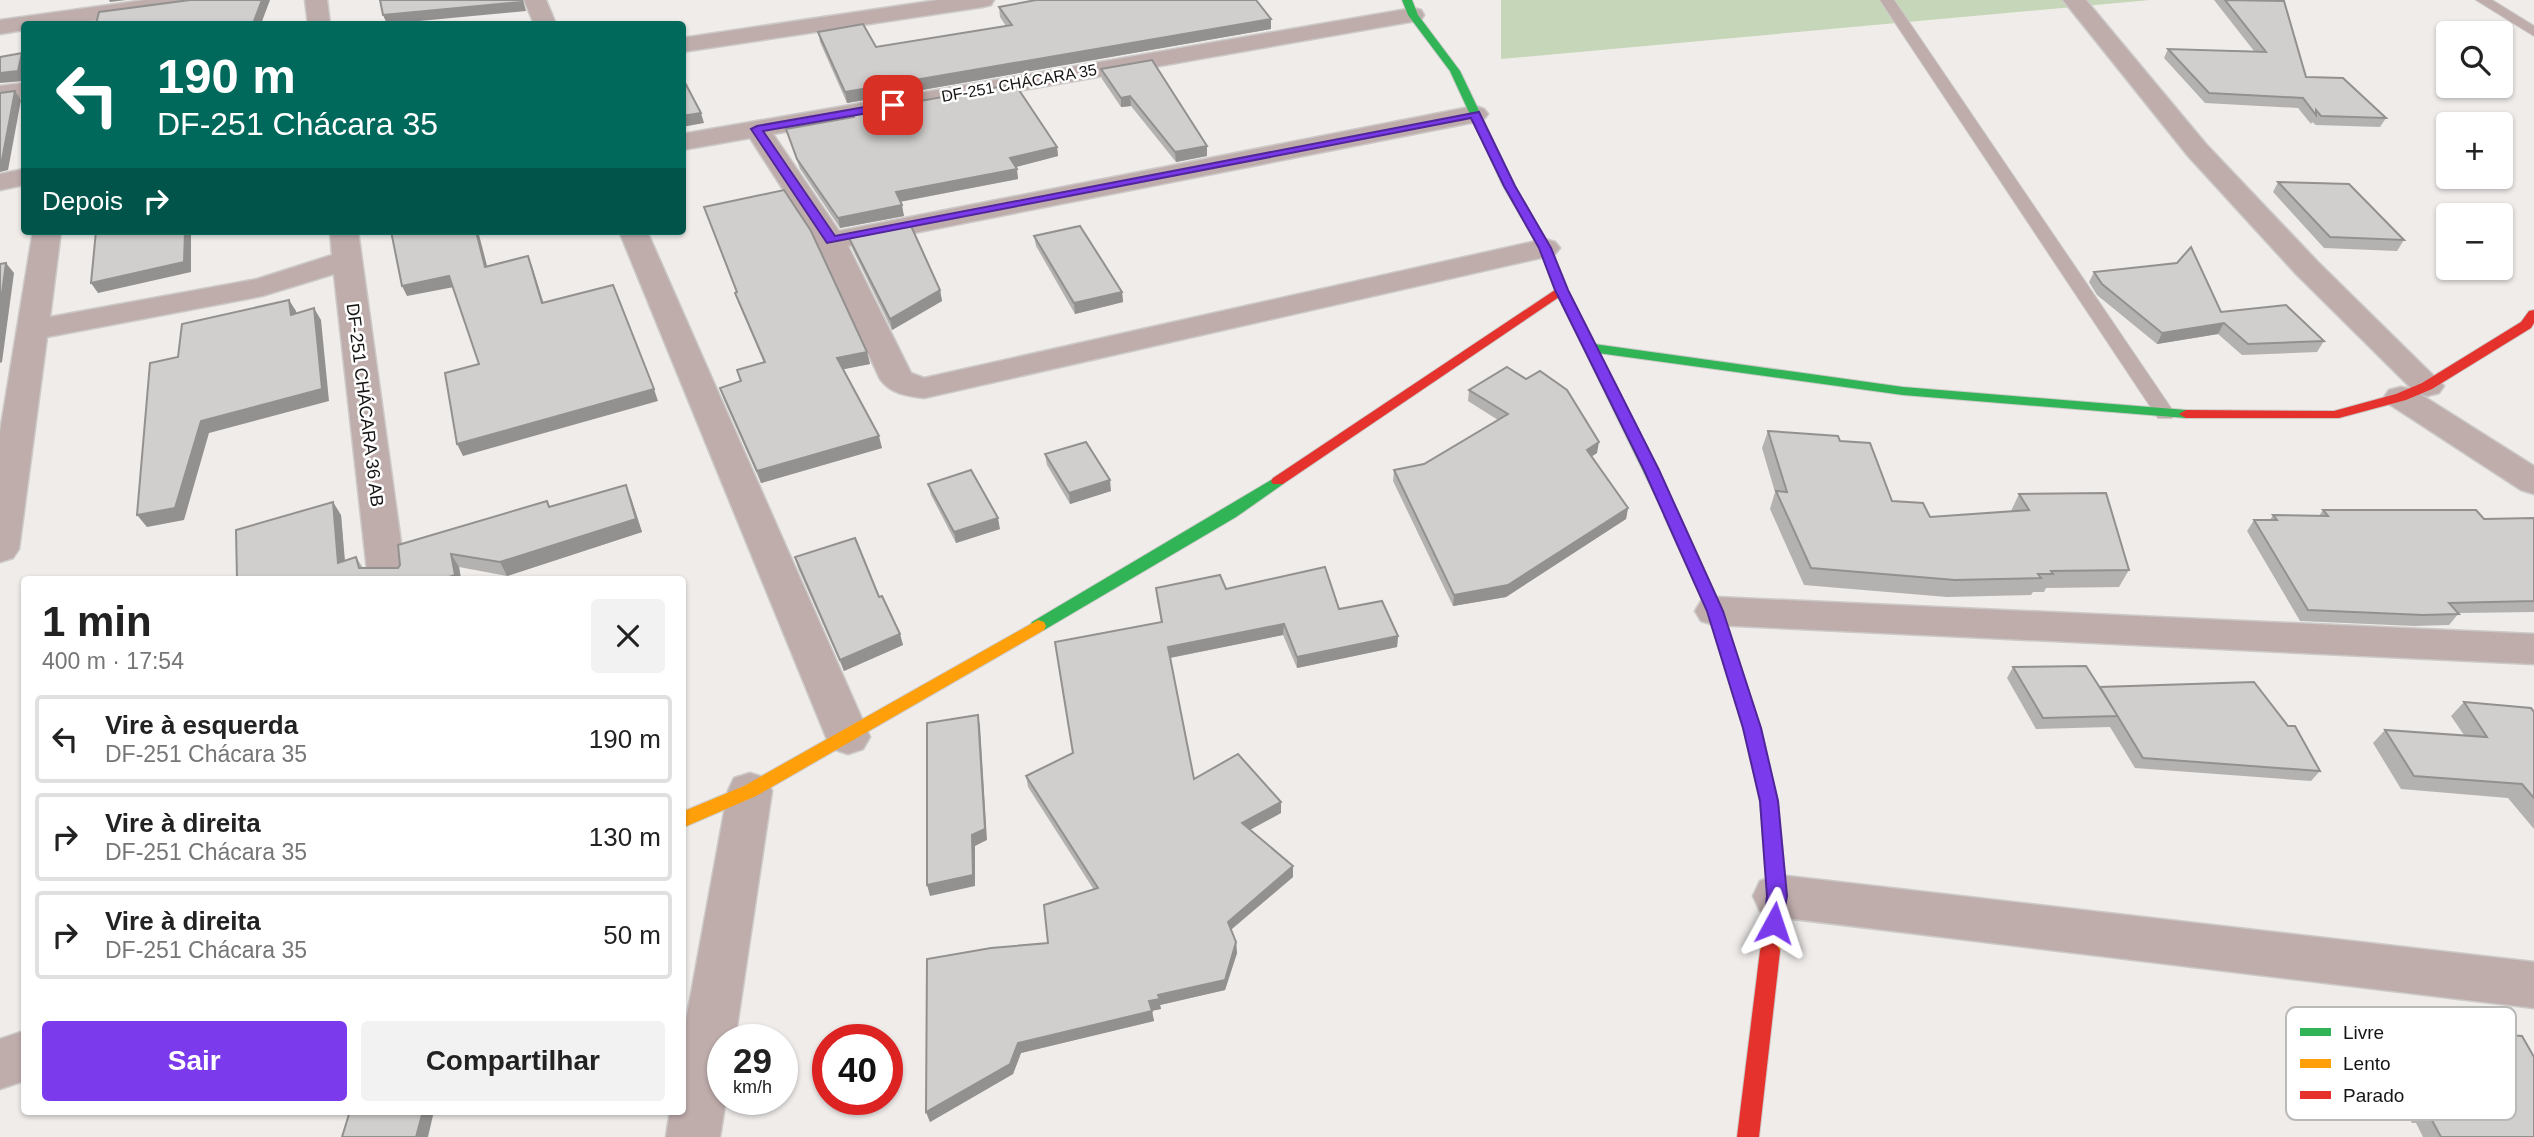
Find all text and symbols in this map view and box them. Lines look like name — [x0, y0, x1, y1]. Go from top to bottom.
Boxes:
map controls — [2436, 21, 2513, 280]
button: search — [2436, 21, 2513, 98]
icon: left — [42, 49, 133, 140]
text: 190 m — [157, 49, 296, 103]
street label: DF-251 CHÁCARA 35 — [940, 60, 1098, 105]
pin — [863, 75, 923, 135]
icon: arrive — [874, 86, 912, 124]
text: DF-251 Chácara 35 — [157, 106, 438, 142]
button: + — [2436, 112, 2513, 189]
icon: right — [137, 182, 175, 220]
text: Depois — [42, 186, 123, 216]
button: − — [2436, 203, 2513, 280]
street label: DF-251 CHÁCARA 36 AB — [343, 302, 387, 508]
text: 1 min — [42, 598, 152, 645]
button: close — [591, 599, 665, 673]
text: 400 m · 17:54 — [42, 648, 184, 674]
text: Vire à esquerda — [105, 710, 298, 740]
icon: left — [46, 720, 84, 758]
text: 190 m — [589, 724, 661, 754]
text: DF-251 Chácara 35 — [105, 741, 307, 767]
text: Vire à direita — [105, 808, 261, 838]
icon: right — [46, 818, 84, 856]
text: 130 m — [589, 822, 661, 852]
text: DF-251 Chácara 35 — [105, 839, 307, 865]
position arrow — [1737, 886, 1811, 960]
text: Vire à direita — [105, 906, 261, 936]
icon: right — [46, 916, 84, 954]
text: 50 m — [603, 920, 661, 950]
text: DF-251 Chácara 35 — [105, 937, 307, 963]
legend — [2286, 1007, 2516, 1120]
button: Sair — [42, 1021, 347, 1101]
button: Compartilhar — [361, 1021, 665, 1101]
text: Livre — [2343, 1022, 2384, 1043]
speed limit sign: 40 — [812, 1024, 903, 1115]
text: 29 — [733, 1041, 772, 1080]
text: Lento — [2343, 1053, 2391, 1074]
text: km/h — [733, 1077, 772, 1097]
text: Parado — [2343, 1085, 2404, 1106]

